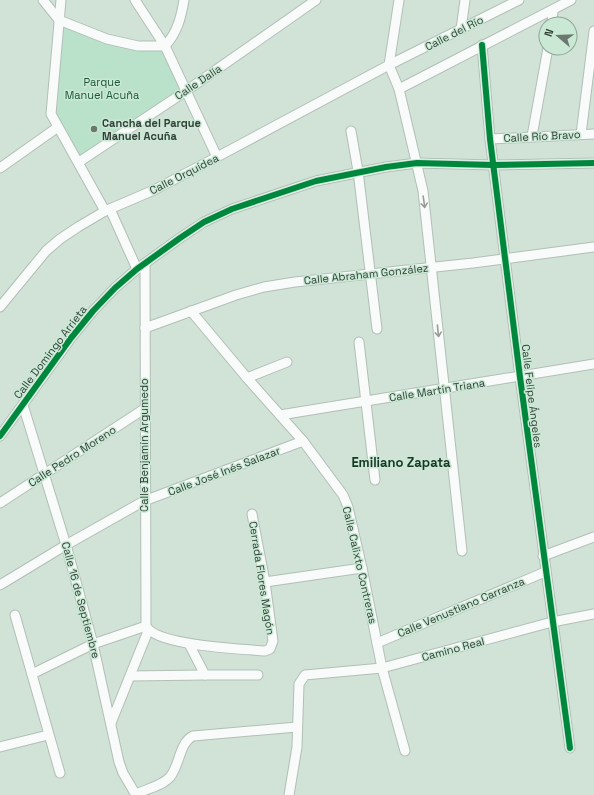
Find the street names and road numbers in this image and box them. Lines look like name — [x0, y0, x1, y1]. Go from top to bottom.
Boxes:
street label: Calle del Río — [422, 12, 486, 54]
street label: Calle Dalia — [172, 61, 225, 103]
street label: Calle Río Bravo — [503, 127, 581, 145]
street label: Calle Orquídea — [147, 150, 222, 197]
street label: Calle Abraham González — [303, 260, 429, 288]
street label: Calle Domingo Arrieta — [10, 302, 90, 401]
street label: Calle Felipe Ángeles — [519, 343, 545, 449]
street label: Calle Martín Triana — [388, 375, 487, 405]
street label: Calle Benjamín Argumedo — [137, 378, 151, 512]
street label: Calle Pedro Moreno — [25, 422, 119, 490]
street label: Calle José Inés Salazar — [166, 443, 282, 499]
street label: Calle Calixto Contreras — [340, 505, 380, 625]
street label: Cerrada Flores Magón — [246, 520, 278, 636]
street label: Calle 16 de Septiembre — [59, 540, 103, 660]
street label: Calle Venustiano Carranza — [395, 574, 527, 640]
street label: Camino Real — [420, 634, 486, 664]

